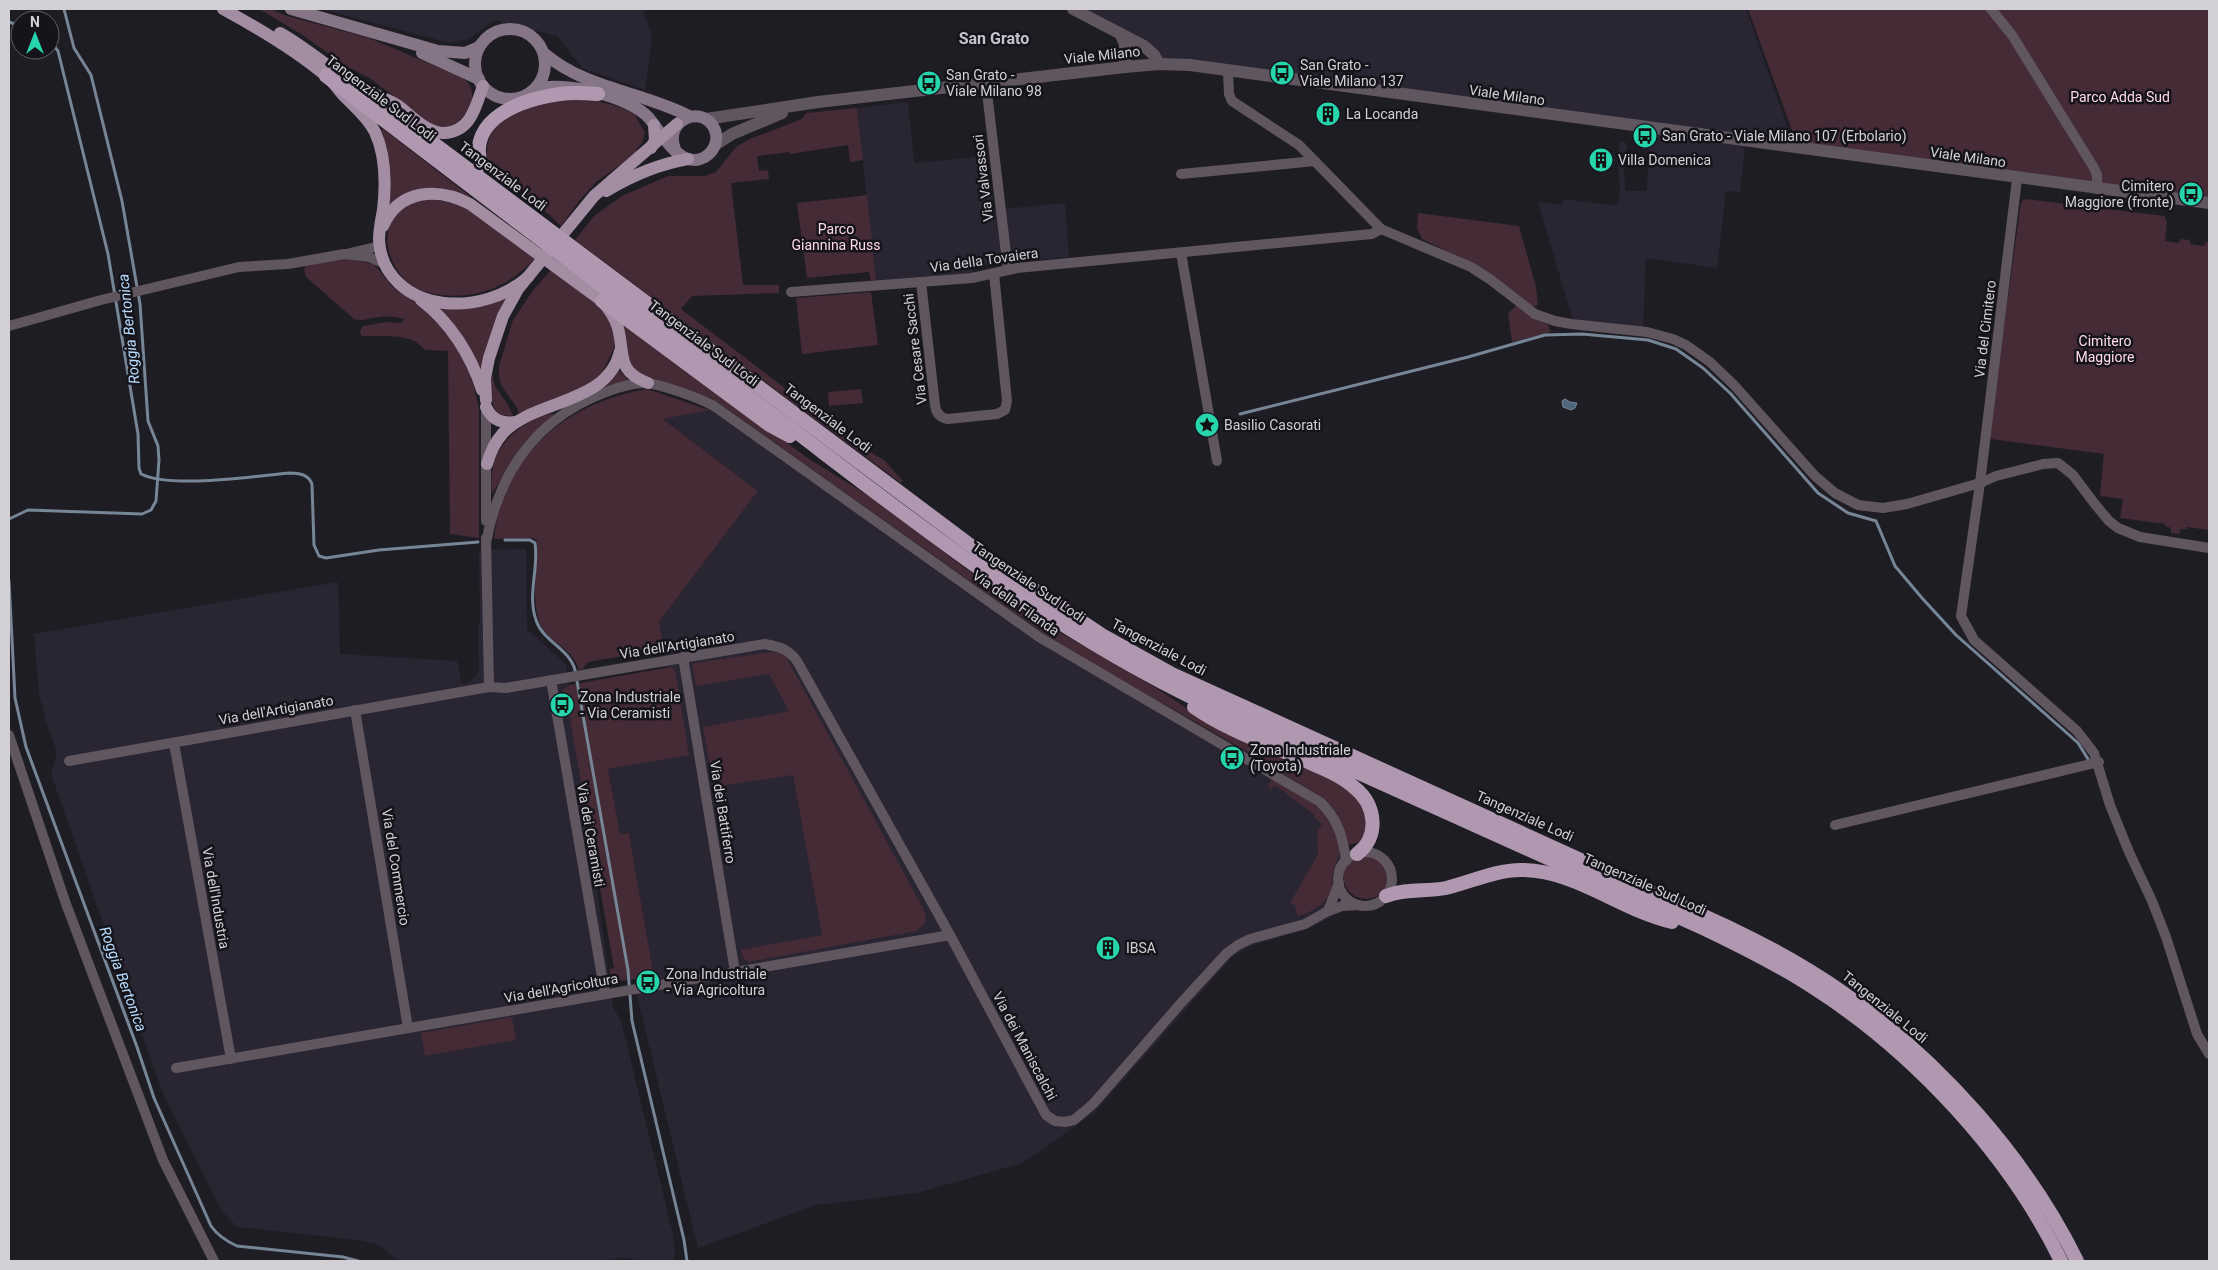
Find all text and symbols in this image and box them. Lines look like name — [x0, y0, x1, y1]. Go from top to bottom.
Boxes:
north arrow — [10, 10, 60, 60]
text: N — [30, 14, 40, 30]
district label: San Grato — [959, 29, 1029, 48]
street label: Viale Milano — [1063, 43, 1141, 67]
street label: Tangenziale Sud Lodi — [323, 52, 439, 144]
place label: San Grato - Viale Milano 137 — [1300, 57, 1404, 89]
bus stop icon: San Grato - Viale Milano 137 — [1269, 60, 1295, 86]
place label: San Grato - Viale Milano 98 — [946, 67, 1042, 99]
bus stop icon: San Grato - Viale Milano 98 — [916, 70, 942, 96]
street label: Viale Milano — [1468, 82, 1546, 108]
park label: Parco Adda Sud — [2070, 89, 2170, 105]
building icon: La Locanda — [1315, 101, 1341, 127]
place label: La Locanda — [1346, 106, 1418, 122]
bus stop icon: San Grato - Viale Milano 107 (Erbolario) — [1632, 123, 1658, 149]
place label: San Grato - Viale Milano 107 (Erbolario) — [1662, 128, 1907, 145]
street label: Via Valvassori — [970, 133, 996, 223]
street label: Tangenziale Lodi — [456, 138, 550, 214]
street label: Viale Milano — [1929, 144, 2007, 170]
building icon: Villa Domenica — [1588, 147, 1614, 173]
place label: Villa Domenica — [1618, 152, 1711, 168]
place label: Cimitero Maggiore (fronte) — [2065, 178, 2174, 211]
bus stop icon: Cimitero Maggiore (fronte) — [2178, 181, 2204, 207]
park label: Parco Giannina Russ — [791, 221, 881, 253]
street label: Via della Tovaiera — [929, 244, 1039, 276]
water label: Roggia Bertonica — [114, 273, 144, 385]
street label: Via del Cimitero — [1971, 279, 1999, 379]
street label: Via Cesare Sacchi — [900, 292, 930, 406]
street label: Tangenziale Sud Lodi — [646, 297, 762, 389]
park label: Cimitero Maggiore — [2076, 333, 2135, 365]
street label: Tangenziale Lodi — [781, 380, 875, 456]
place icon: Basilio Casorati — [1194, 412, 1220, 438]
place label: Basilio Casorati — [1224, 417, 1321, 433]
street label: Tangenziale Sud Lodi — [970, 538, 1088, 626]
street label: Via della Filanda — [970, 567, 1062, 639]
street label: Tangenziale Lodi — [1109, 615, 1209, 679]
street label: Via dell'Artigianato — [618, 628, 736, 662]
place label: Zona Industriale - Via Ceramisti — [580, 689, 681, 721]
street label: Via dell'Artigianato — [217, 692, 335, 728]
bus stop icon: Zona Industriale - Via Ceramisti — [549, 692, 575, 718]
place label: Zona Industriale (Toyota) — [1250, 742, 1351, 775]
bus stop icon: Zona Industriale (Toyota) — [1219, 745, 1245, 771]
street label: Via dei Battiferro — [707, 759, 739, 865]
street label: Via dei Ceramisti — [574, 782, 608, 888]
street label: Tangenziale Lodi — [1474, 787, 1576, 845]
street label: Via del Commercio — [379, 807, 413, 927]
street label: Via dell'Industria — [199, 846, 233, 950]
street label: Tangenziale Sud Lodi — [1581, 850, 1709, 918]
water label: Roggia Bertonica — [96, 924, 150, 1034]
building icon: IBSA — [1095, 935, 1121, 961]
place label: IBSA — [1126, 940, 1156, 956]
place label: Zona Industriale - Via Agricoltura — [666, 966, 767, 998]
street label: Tangenziale Lodi — [1839, 968, 1931, 1046]
bus stop icon: Zona Industriale - Via Agricoltura — [635, 969, 661, 995]
street label: Via dell'Agricoltura — [503, 970, 619, 1006]
street label: Via dei Maniscalchi — [990, 989, 1060, 1103]

